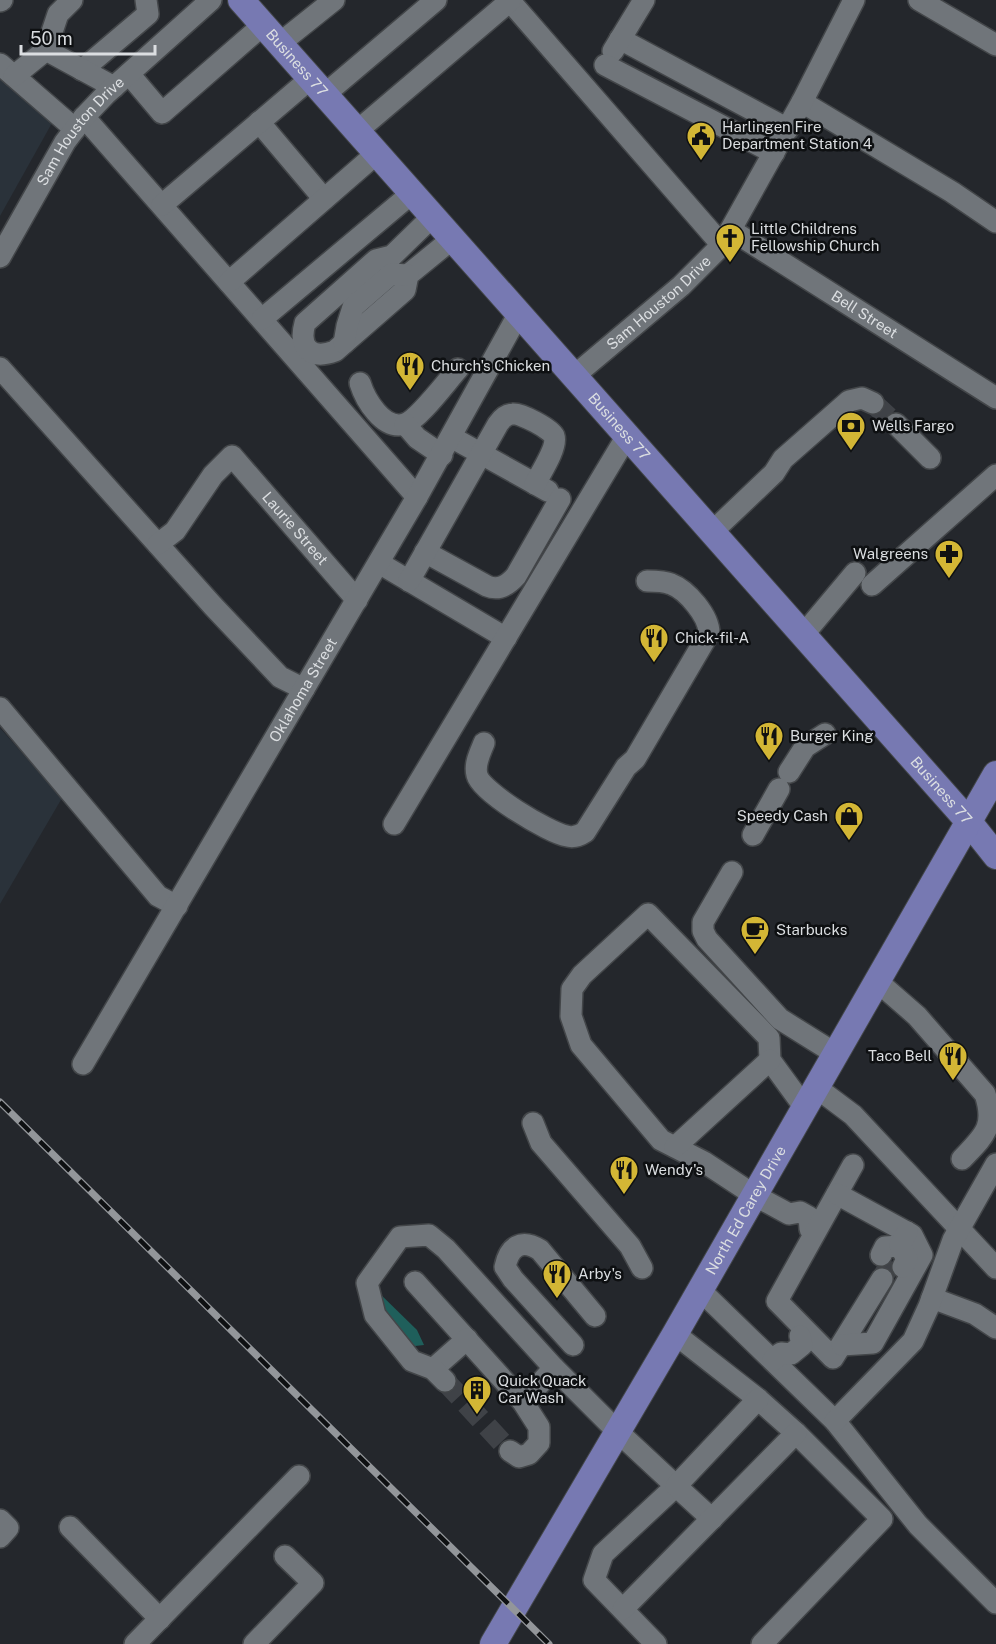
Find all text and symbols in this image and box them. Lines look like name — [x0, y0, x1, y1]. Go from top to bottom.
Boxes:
scale bar — [21, 18, 154, 56]
street label: Business 77 — [263, 25, 331, 100]
text: 50 m — [30, 28, 73, 49]
street label: Sam Houston Drive — [33, 73, 127, 188]
place label: Harlingen Fire Department Station 4 — [722, 118, 872, 152]
public building icon: Harlingen Fire Department Station 4 — [685, 120, 717, 162]
place label: Little Childrens Fellowship Church — [751, 220, 879, 254]
church icon: Little Childrens Fellowship Church — [714, 222, 746, 264]
street label: Sam Houston Drive — [603, 252, 714, 353]
street label: Bell Street — [828, 287, 901, 342]
restaurant icon: Church's Chicken — [394, 350, 426, 392]
place label: Church's Chicken — [431, 357, 550, 374]
street label: Business 77 — [585, 389, 654, 464]
bank icon: Wells Fargo — [835, 410, 867, 452]
place label: Wells Fargo — [872, 417, 954, 434]
street label: Laurie Street — [259, 488, 332, 568]
pharmacy icon: Walgreens — [933, 538, 965, 580]
place label: Walgreens — [853, 545, 928, 562]
restaurant icon: Chick-fil-A — [638, 622, 670, 664]
place label: Chick-fil-A — [675, 629, 749, 646]
street label: Oklahoma Street — [266, 634, 340, 745]
restaurant icon: Burger King — [753, 720, 785, 762]
place label: Burger King — [790, 727, 874, 744]
street label: Business 77 — [907, 753, 976, 827]
shop icon: Speedy Cash — [833, 800, 865, 842]
place label: Speedy Cash — [737, 807, 828, 824]
cafe icon: Starbucks — [739, 914, 771, 956]
place label: Starbucks — [776, 921, 847, 938]
restaurant icon: Taco Bell — [937, 1040, 969, 1082]
place label: Taco Bell — [868, 1047, 932, 1064]
street label: North Ed Carey Drive — [702, 1143, 789, 1277]
restaurant icon: Wendy's — [608, 1154, 640, 1196]
place label: Wendy's — [645, 1161, 703, 1178]
restaurant icon: Arby's — [541, 1258, 573, 1300]
place label: Arby's — [578, 1265, 622, 1282]
place label: Quick Quack Car Wash — [498, 1372, 587, 1406]
building icon: Quick Quack Car Wash — [461, 1374, 493, 1416]

